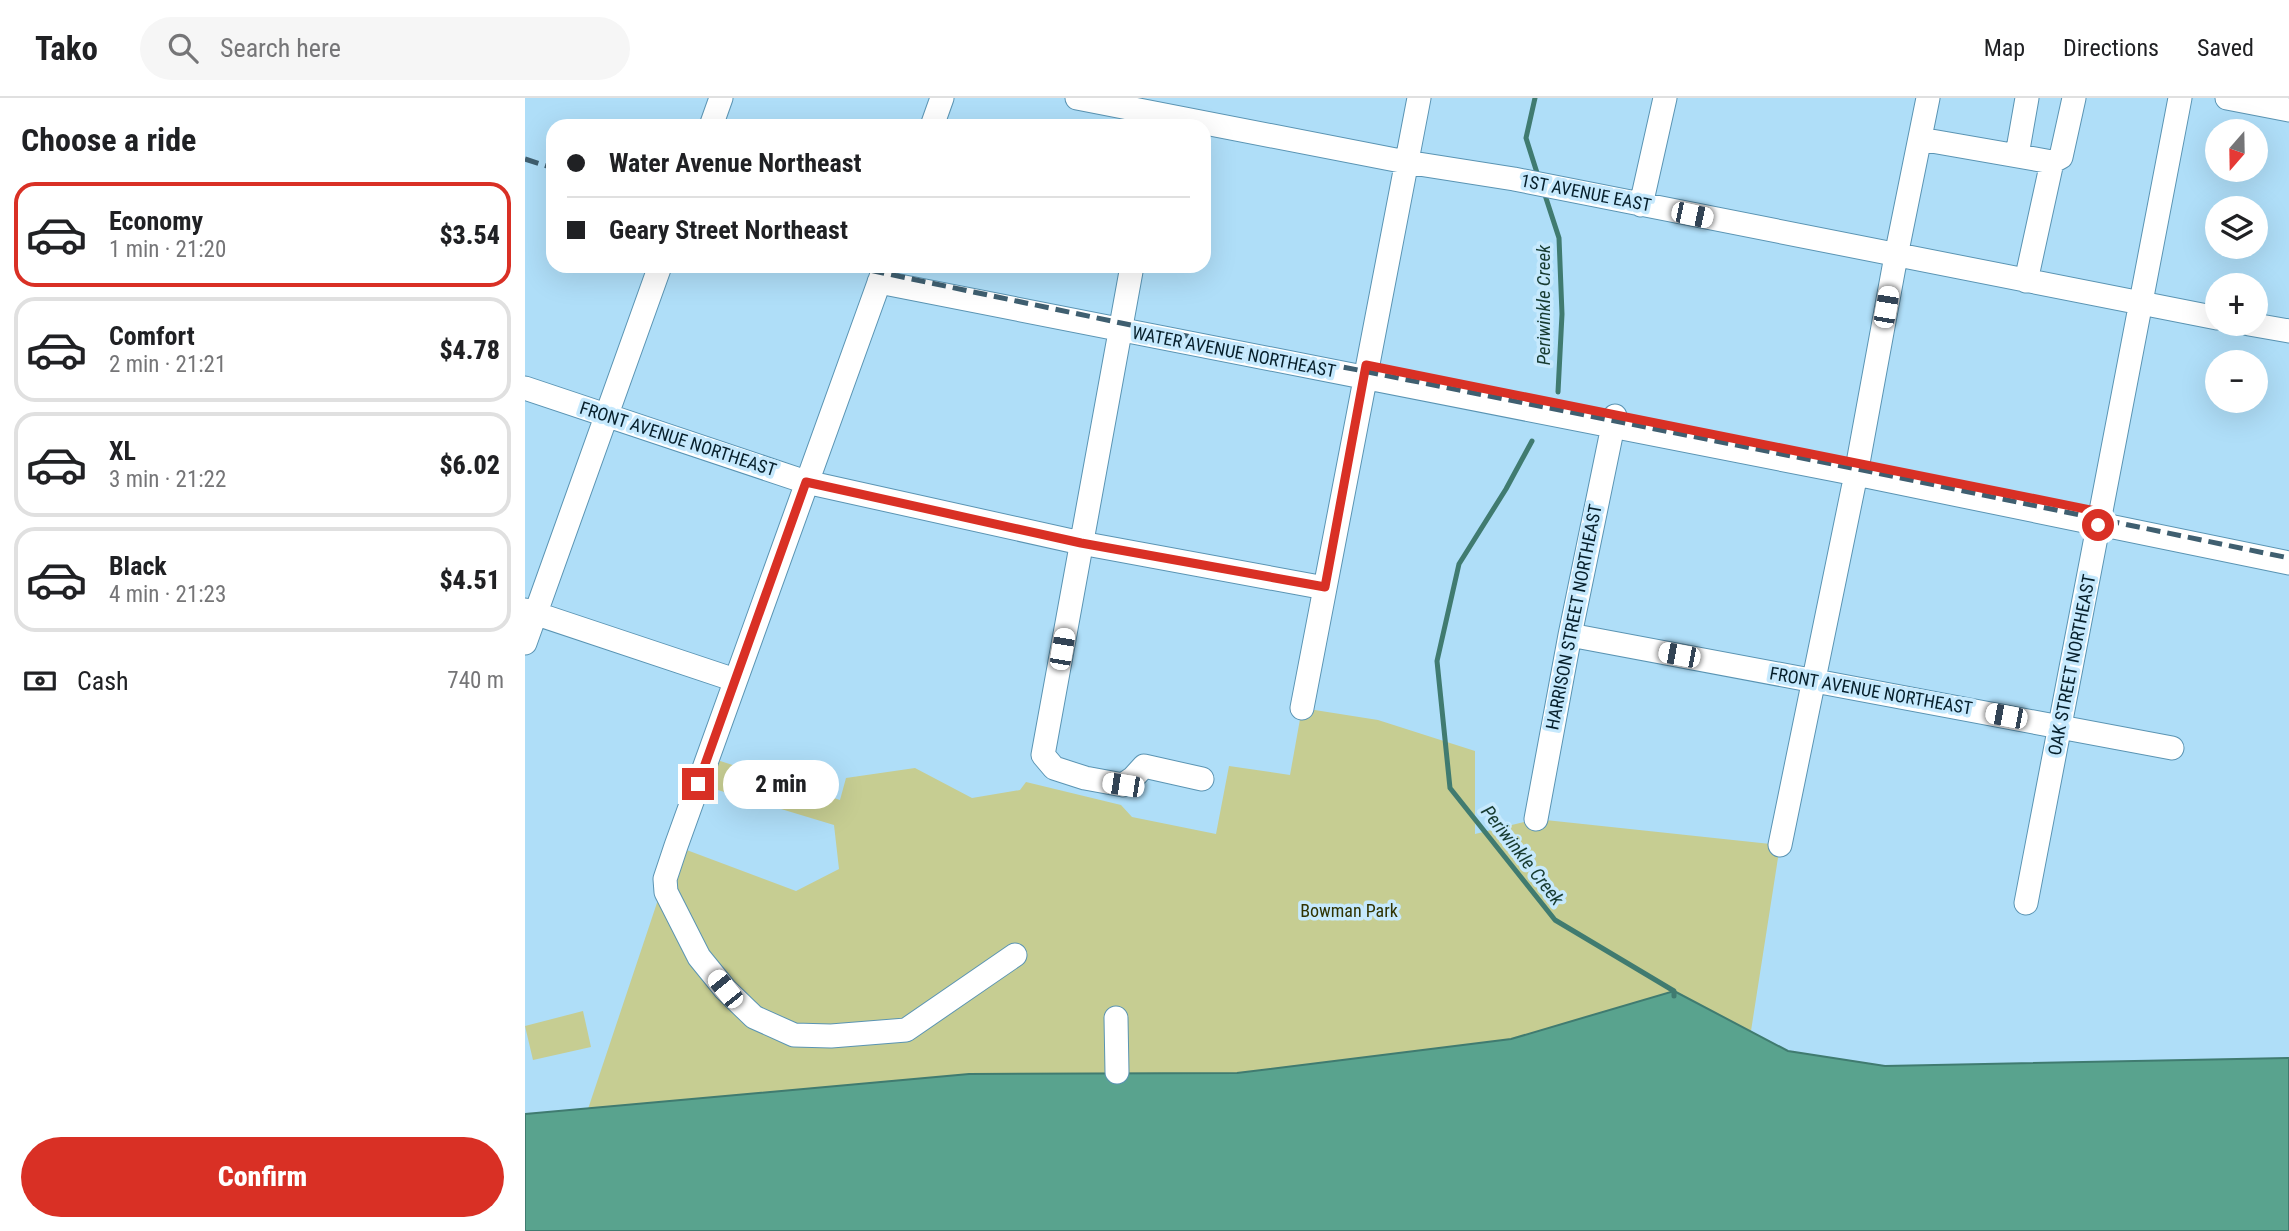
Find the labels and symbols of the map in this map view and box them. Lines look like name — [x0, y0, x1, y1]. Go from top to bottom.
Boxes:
north arrow — [2205, 119, 2268, 182]
street label: 1ST AVENUE EAST — [1519, 170, 1653, 215]
car — [1670, 200, 1715, 230]
water label: Periwinkle Creek — [1532, 244, 1555, 365]
car — [1873, 284, 1900, 330]
street label: WATER AVENUE NORTHEAST — [1131, 321, 1338, 382]
street label: FRONT AVENUE NORTHEAST — [577, 397, 779, 480]
street label: HARRISON STREET NORTHEAST — [1541, 502, 1606, 732]
route start — [2082, 509, 2114, 541]
street label: OAK STREET NORTHEAST — [2044, 573, 2099, 757]
car — [1049, 626, 1076, 672]
car — [1657, 641, 1702, 669]
street label: FRONT AVENUE NORTHEAST — [1768, 662, 1974, 719]
car — [1984, 702, 2029, 730]
callout: 2 min — [723, 760, 838, 808]
route end — [682, 768, 714, 800]
car — [1101, 771, 1146, 799]
water label: Periwinkle Creek — [1476, 801, 1569, 910]
park label: Bowman Park — [1300, 900, 1398, 921]
car — [704, 966, 747, 1012]

